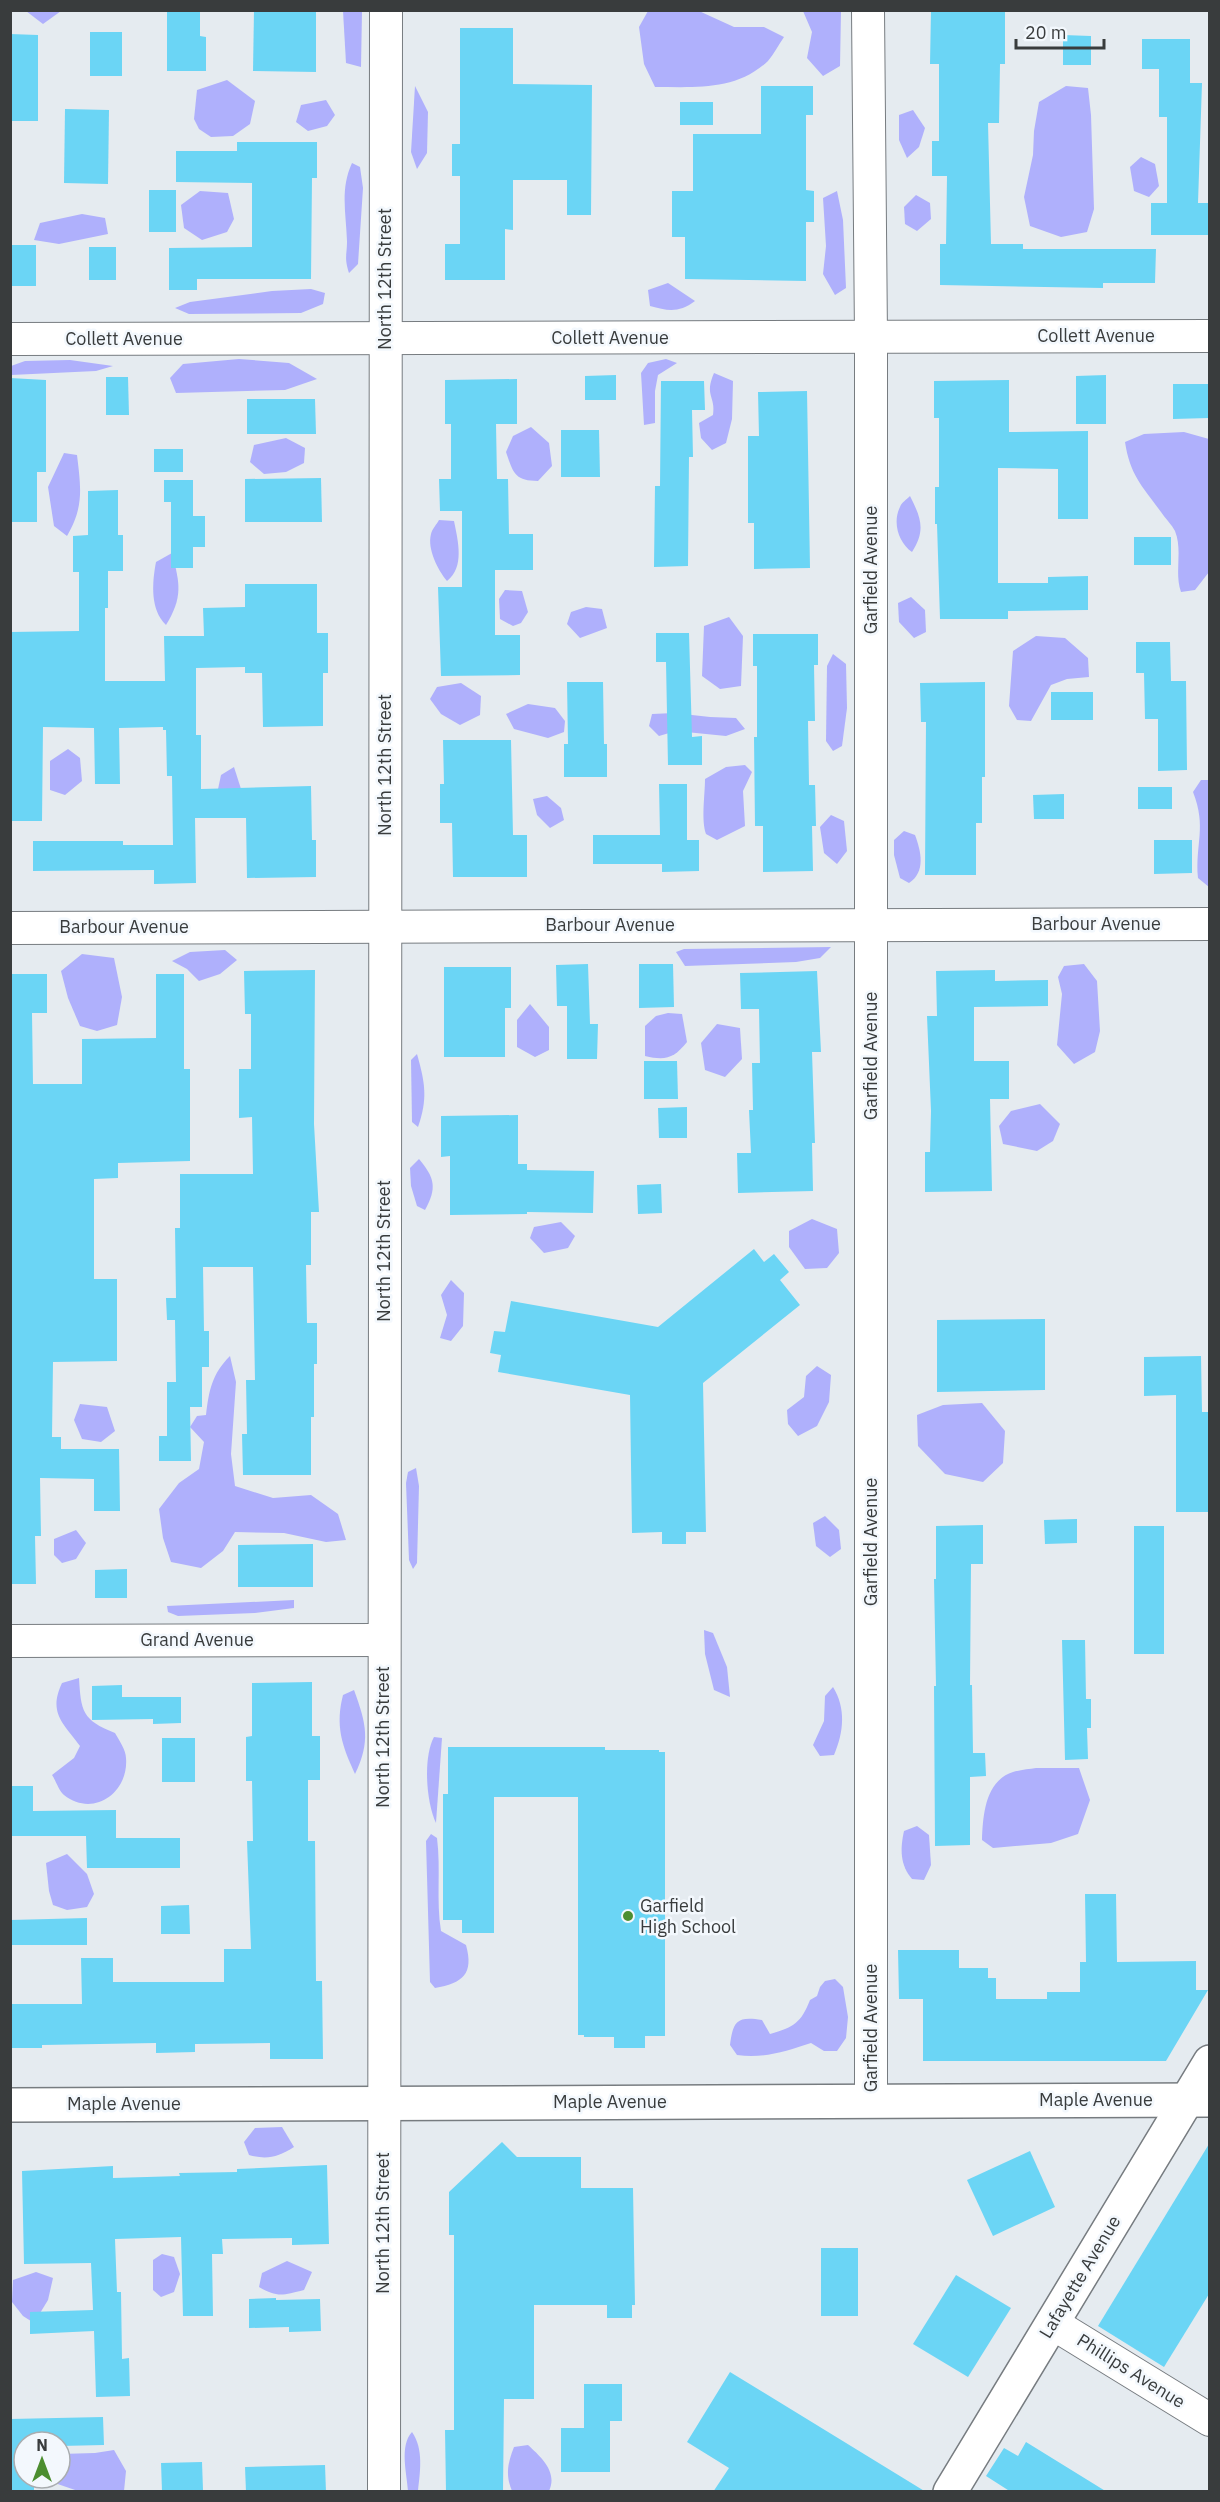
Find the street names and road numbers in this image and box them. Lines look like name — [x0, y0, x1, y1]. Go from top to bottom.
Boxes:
street label: North 12th Street — [373, 208, 396, 350]
street label: Collett Avenue — [1037, 324, 1155, 347]
street label: Collett Avenue — [551, 326, 669, 349]
street label: Collett Avenue — [65, 327, 183, 350]
street label: Garfield Avenue — [859, 506, 882, 634]
street label: North 12th Street — [373, 694, 396, 836]
street label: Barbour Avenue — [1031, 912, 1161, 935]
street label: Barbour Avenue — [545, 913, 675, 936]
street label: Barbour Avenue — [59, 915, 189, 938]
street label: Garfield Avenue — [859, 992, 882, 1120]
street label: North 12th Street — [372, 1180, 395, 1322]
street label: Garfield Avenue — [859, 1478, 882, 1606]
street label: Grand Avenue — [140, 1628, 254, 1651]
street label: North 12th Street — [371, 1666, 394, 1808]
street label: Garfield Avenue — [859, 1964, 882, 2092]
street label: Maple Avenue — [1039, 2088, 1153, 2111]
street label: Maple Avenue — [553, 2090, 667, 2113]
street label: Maple Avenue — [67, 2092, 181, 2115]
street label: North 12th Street — [371, 2152, 394, 2294]
street label: Lafayette Avenue — [1034, 2211, 1125, 2342]
street label: Phillips Avenue — [1073, 2328, 1190, 2413]

